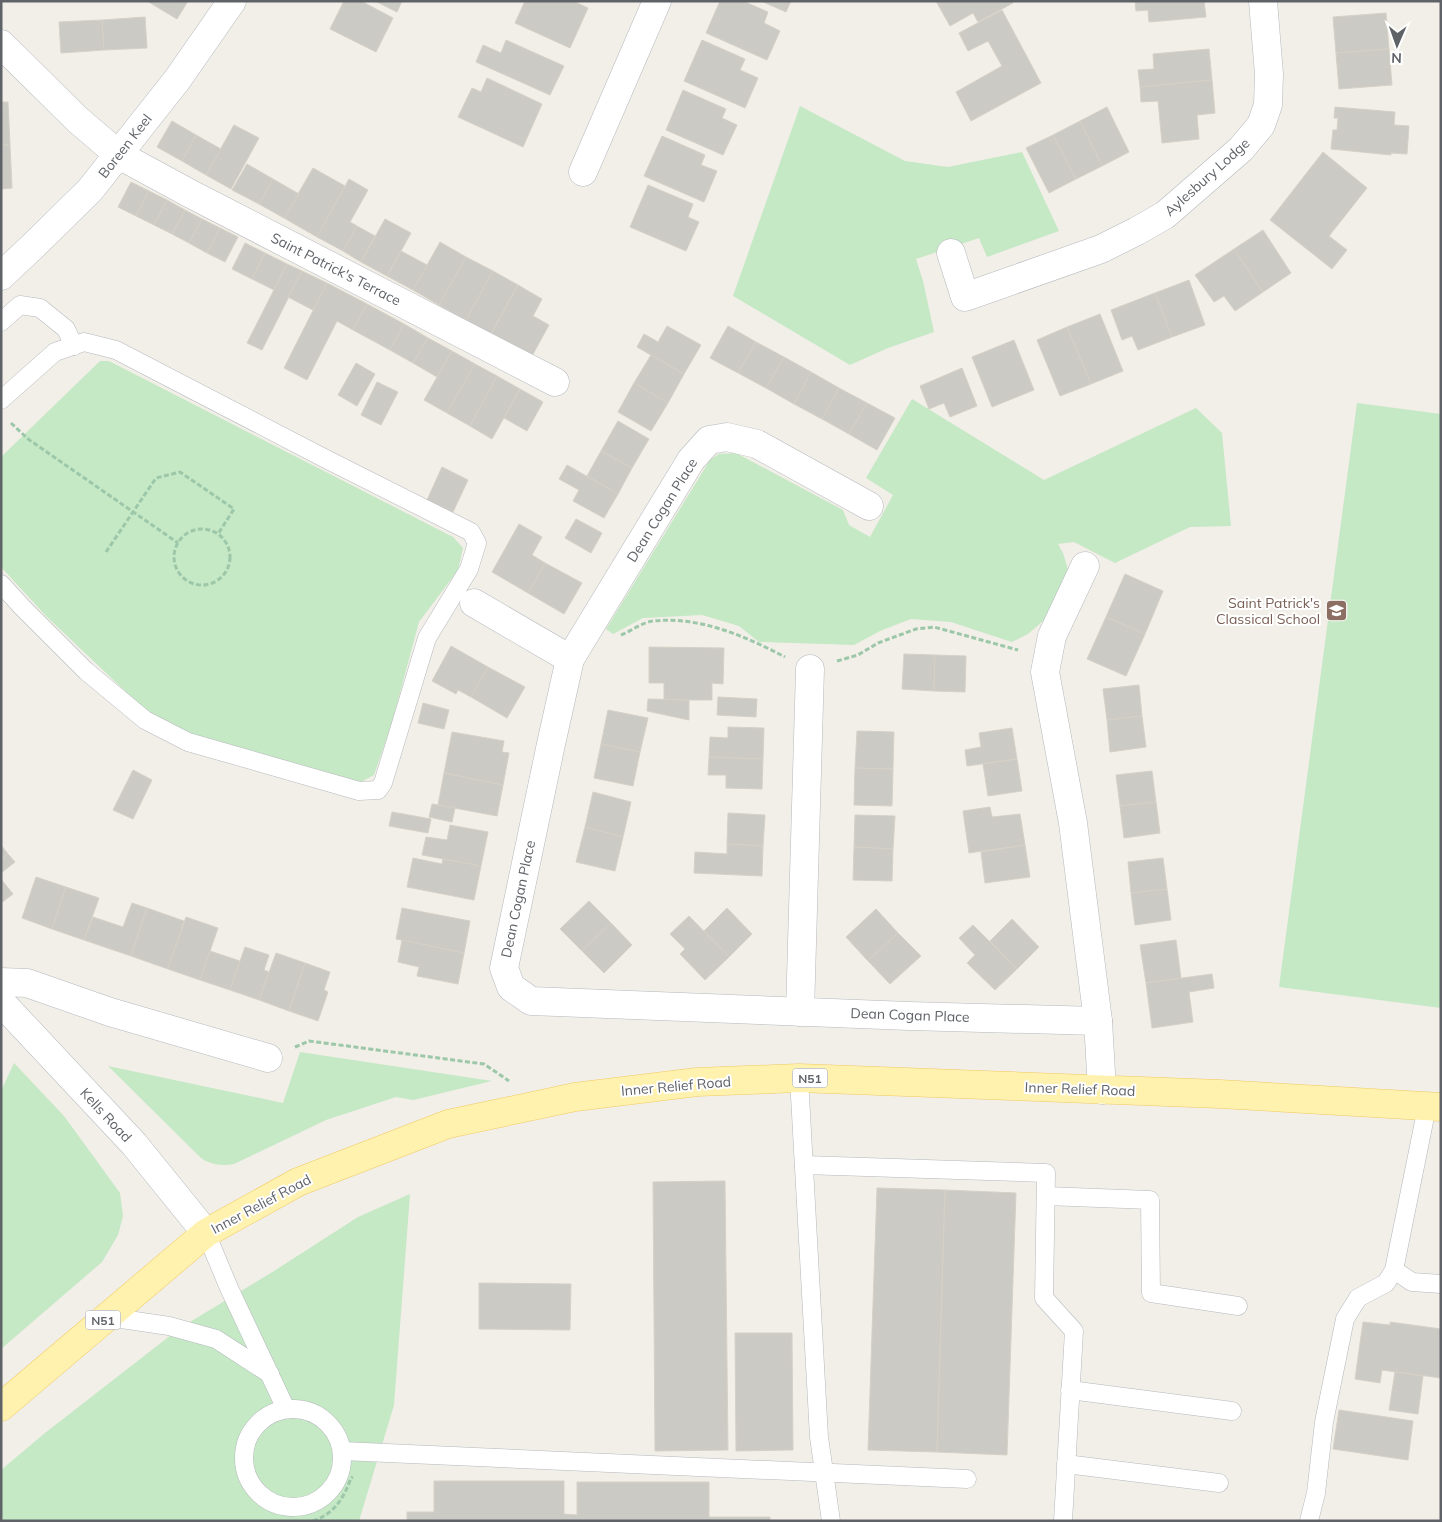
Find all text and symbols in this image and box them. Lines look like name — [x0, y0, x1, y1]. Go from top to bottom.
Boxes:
north arrow — [1372, 20, 1422, 70]
text: N — [1391, 49, 1402, 67]
street label: Boreen Keel — [94, 110, 156, 182]
street label: Aylesbury Lodge — [1161, 134, 1253, 220]
street label: Saint Patrick's Terrace — [268, 228, 404, 310]
street label: Dean Cogan Place — [623, 455, 701, 565]
place label: Saint Patrick's Classical School — [1216, 594, 1320, 628]
school or university icon: Saint Patrick's Classical School — [1324, 599, 1348, 623]
street label: Dean Cogan Place — [497, 839, 539, 959]
street label: Dean Cogan Place — [850, 1004, 970, 1026]
road number: N51 — [792, 1068, 828, 1088]
street label: Inner Relief Road — [620, 1072, 732, 1100]
street label: Inner Relief Road — [1024, 1078, 1136, 1100]
street label: Kells Road — [76, 1084, 136, 1146]
street label: Inner Relief Road — [208, 1170, 314, 1238]
road number: N51 — [86, 1310, 120, 1330]

